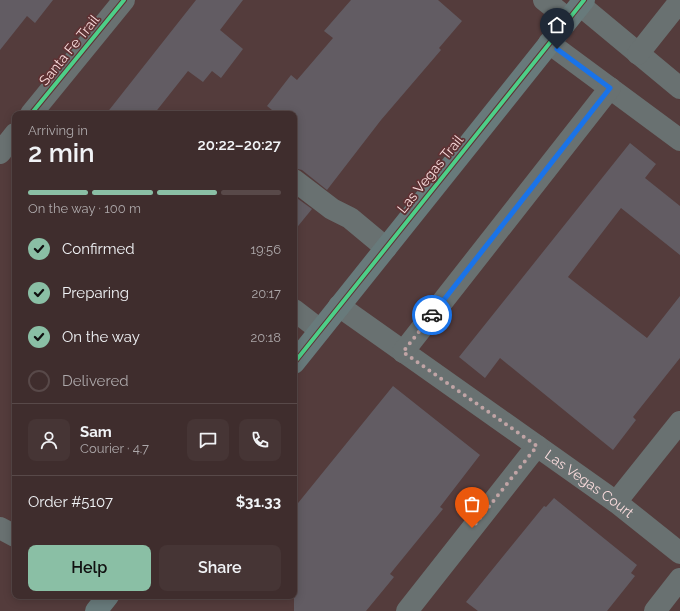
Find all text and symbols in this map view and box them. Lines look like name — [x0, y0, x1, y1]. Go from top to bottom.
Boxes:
pin — [540, 8, 574, 49]
street label: Santa Fe Trail — [36, 11, 102, 88]
icon: home — [546, 14, 568, 36]
text: Arriving in — [28, 123, 88, 138]
street label: Las Vegas Trail — [394, 132, 466, 216]
text: 20:22–20:27 — [198, 136, 281, 154]
text: 2 min — [28, 138, 95, 168]
text: On the way · 100 m — [28, 201, 141, 216]
icon: check — [28, 238, 50, 260]
text: Confirmed — [62, 240, 135, 258]
text: 19:56 — [250, 242, 281, 257]
icon: check — [28, 282, 50, 304]
text: Preparing — [62, 284, 129, 302]
text: 20:17 — [251, 286, 281, 301]
courier — [412, 295, 452, 335]
icon: car — [421, 304, 443, 326]
icon: check — [28, 326, 50, 348]
text: On the way — [62, 328, 140, 346]
text: 20:18 — [251, 330, 281, 345]
text: Delivered — [62, 372, 129, 390]
button: person — [28, 419, 70, 461]
button: chat — [187, 419, 229, 461]
button: phone — [239, 419, 281, 461]
text: Sam — [80, 423, 112, 441]
text: Courier · 4.7 — [80, 441, 149, 456]
street label: Las Vegas Court — [542, 446, 637, 521]
pin — [455, 487, 489, 528]
text: Order #5107 — [28, 493, 113, 511]
text: $31.33 — [236, 493, 281, 511]
icon: bag — [461, 493, 483, 515]
button: Help — [28, 545, 151, 591]
button: Share — [159, 545, 281, 591]

